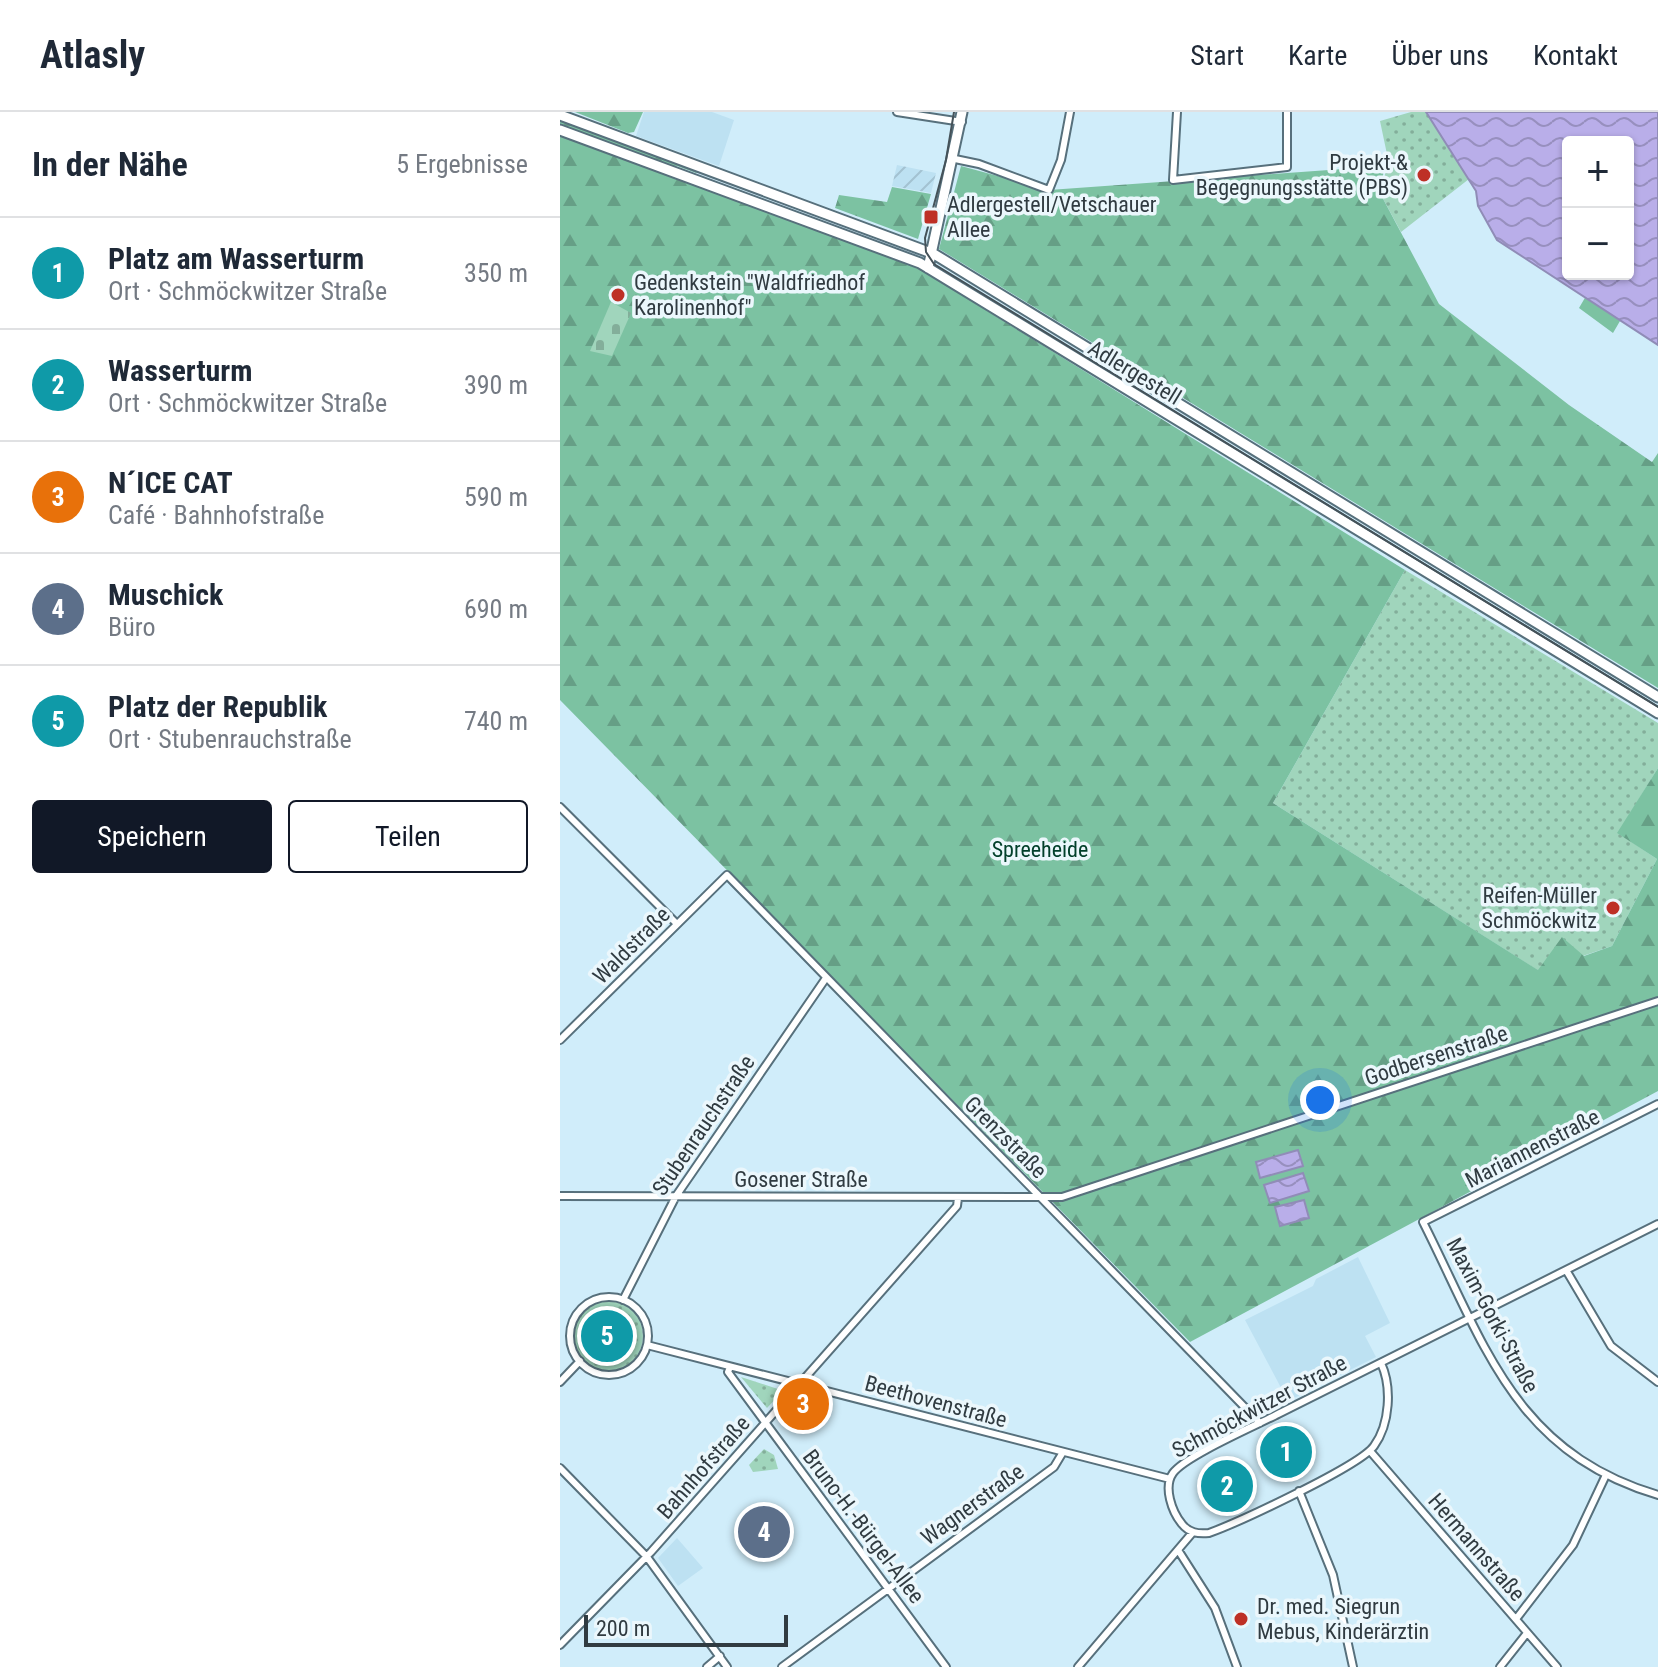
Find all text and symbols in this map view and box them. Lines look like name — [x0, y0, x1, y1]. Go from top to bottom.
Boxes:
text: Atlasly — [40, 33, 145, 77]
text: Start — [1190, 39, 1244, 72]
text: Karte — [1288, 39, 1347, 72]
text: Über uns — [1391, 39, 1489, 72]
text: Kontakt — [1533, 39, 1618, 72]
map controls — [1562, 136, 1634, 280]
button: + — [1562, 136, 1634, 208]
text: In der Nähe — [32, 144, 188, 184]
text: 5 Ergebnisse — [396, 149, 528, 179]
place label: Projekt-& Begegnungsstätte (PBS) — [1196, 150, 1408, 201]
marker: Projekt-& Begegnungsstätte (PBS) — [1415, 166, 1433, 184]
place label: Adlergestell/Vetschauer Allee — [947, 192, 1157, 242]
marker: Adlergestell/Vetschauer Allee — [922, 208, 940, 226]
button: − — [1562, 208, 1634, 280]
text: Platz am Wasserturm — [108, 241, 364, 276]
text: 1 — [51, 258, 65, 288]
text: 350 m — [464, 258, 528, 288]
place label: Gedenkstein "Waldfriedhof Karolinenhof" — [634, 270, 865, 320]
text: Ort · Schmöckwitzer Straße — [108, 276, 387, 306]
marker: Gedenkstein "Waldfriedhof Karolinenhof" — [609, 286, 627, 304]
street label: Adlergestell — [1084, 335, 1186, 410]
text: Wasserturm — [108, 353, 253, 388]
text: 2 — [51, 370, 65, 400]
text: 390 m — [464, 370, 528, 400]
text: Ort · Schmöckwitzer Straße — [108, 388, 387, 418]
text: N´ICE CAT — [108, 465, 233, 500]
text: 3 — [51, 482, 65, 512]
text: 590 m — [464, 482, 528, 512]
text: Café · Bahnhofstraße — [108, 500, 324, 530]
text: Muschick — [108, 577, 223, 612]
text: 4 — [51, 594, 65, 624]
text: 690 m — [464, 594, 528, 624]
text: Büro — [108, 612, 155, 642]
text: Platz der Republik — [108, 689, 327, 724]
text: 5 — [51, 706, 65, 736]
text: 740 m — [464, 706, 528, 736]
text: Ort · Stubenrauchstraße — [108, 724, 352, 754]
button: Speichern — [32, 800, 272, 873]
button: Teilen — [288, 800, 528, 873]
park label: Spreeheide — [992, 837, 1088, 862]
place label: Reifen-Müller Schmöckwitz — [1482, 883, 1597, 933]
marker: Reifen-Müller Schmöckwitz — [1604, 899, 1622, 917]
street label: Waldstraße — [588, 902, 675, 989]
street label: Godbersenstraße — [1361, 1021, 1511, 1090]
street label: Stubenrauchstraße — [647, 1050, 760, 1200]
your location — [1300, 1080, 1340, 1120]
street label: Grenzstraße — [960, 1091, 1052, 1183]
street label: Mariannenstraße — [1461, 1104, 1603, 1193]
street label: Gosener Straße — [734, 1167, 868, 1192]
street label: Maxim-Gorki-Straße — [1441, 1234, 1544, 1397]
pin: 5 — [581, 1306, 633, 1366]
street label: Schmöckwitzer Straße — [1168, 1350, 1351, 1463]
street label: Beethovenstraße — [862, 1371, 1010, 1432]
pin: 3 — [777, 1374, 829, 1434]
street label: Bahnhofstraße — [652, 1411, 755, 1524]
pin: 1 — [1260, 1422, 1312, 1482]
street label: Bruno-H.-Bürgel-Allee — [798, 1445, 929, 1608]
pin: 2 — [1201, 1456, 1253, 1516]
street label: Wagnerstraße — [916, 1459, 1028, 1550]
street label: Hermannstraße — [1423, 1488, 1530, 1606]
pin: 4 — [738, 1502, 790, 1562]
place label: Dr. med. Siegrun Mebus, Kinderärztin — [1257, 1594, 1429, 1644]
marker: Dr. med. Siegrun Mebus, Kinderärztin — [1232, 1610, 1250, 1628]
scale bar — [584, 1611, 788, 1647]
text: 200 m — [596, 1616, 650, 1641]

